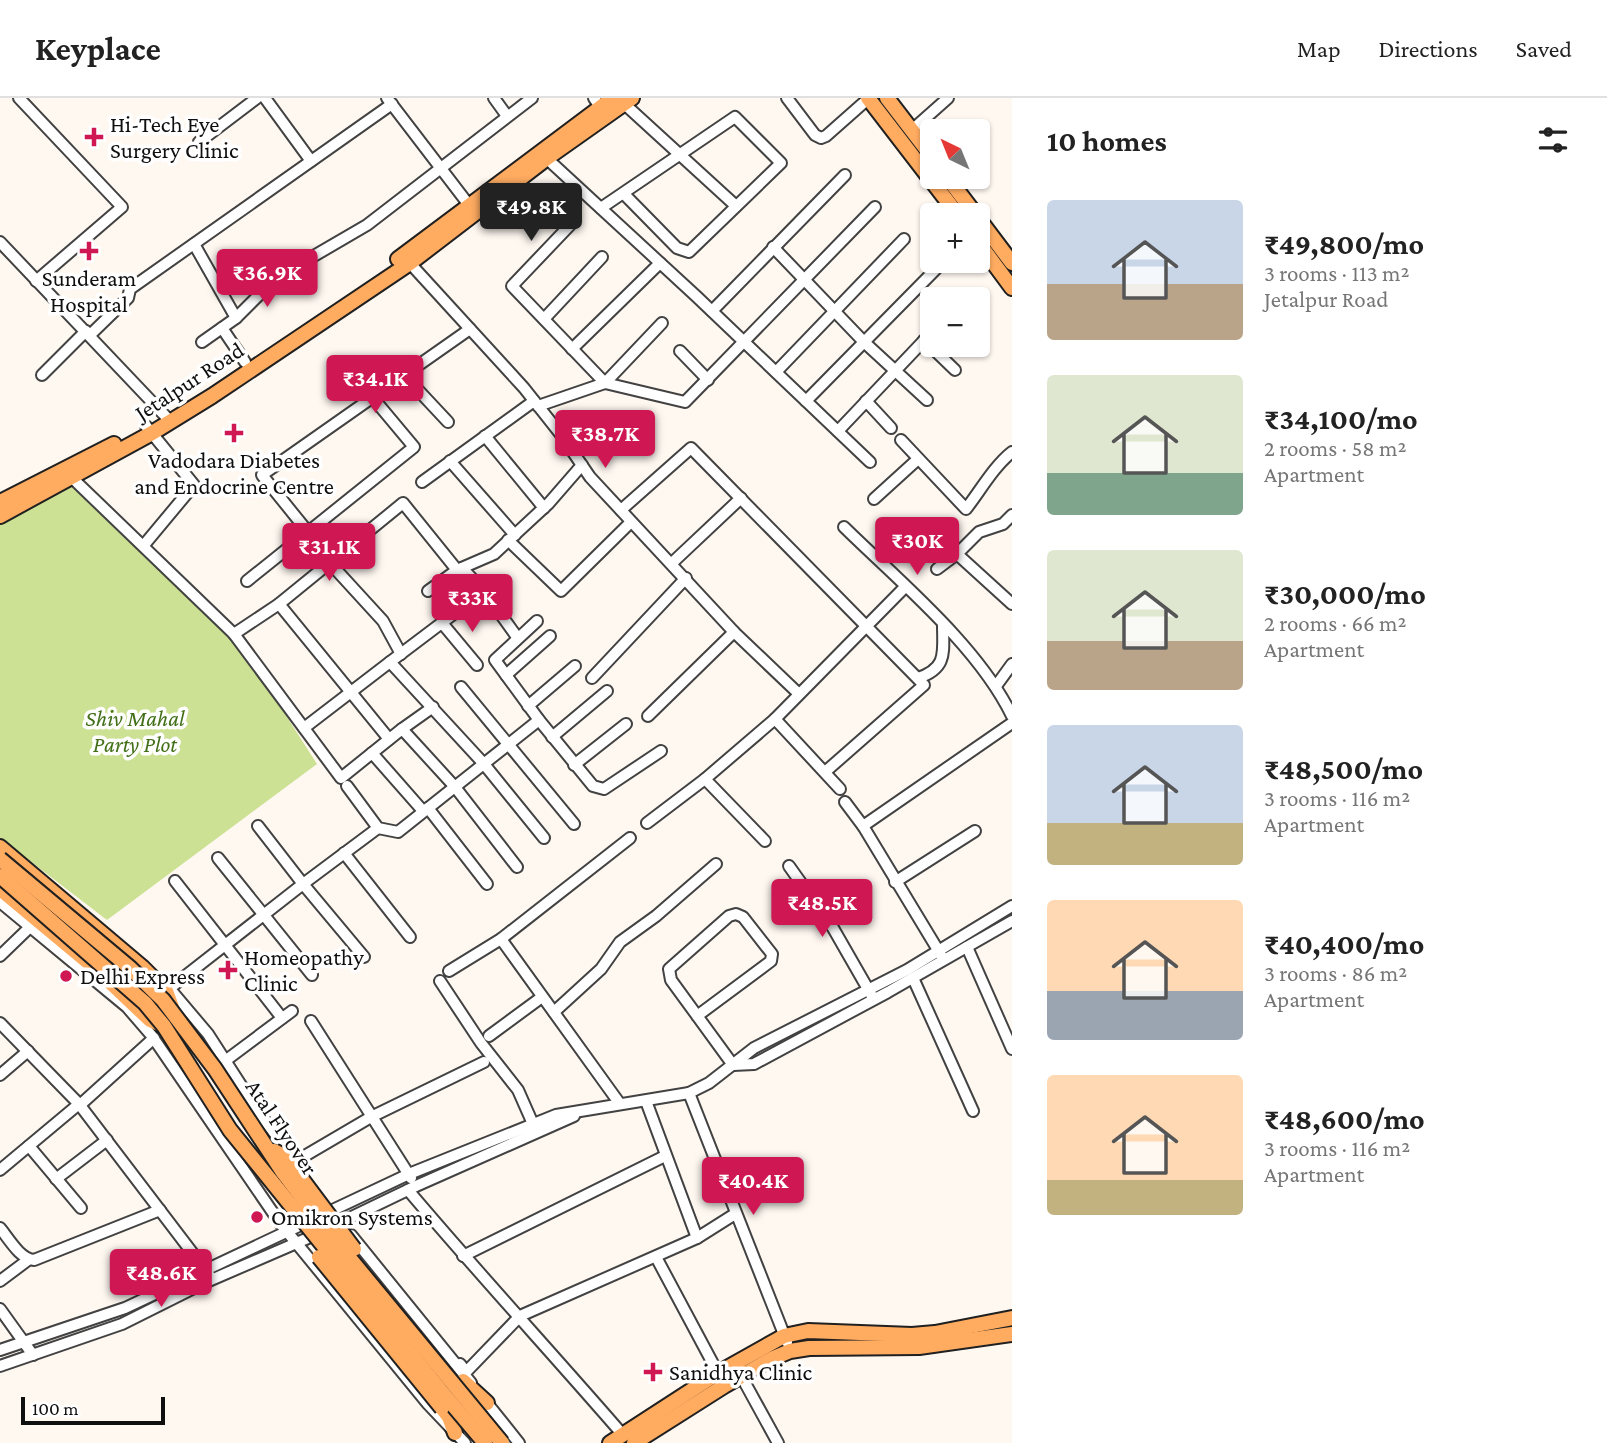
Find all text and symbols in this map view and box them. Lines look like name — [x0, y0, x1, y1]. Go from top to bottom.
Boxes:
text: Keyplace — [35, 30, 161, 67]
text: Map — [1297, 35, 1341, 62]
text: Directions — [1379, 35, 1478, 62]
text: Saved — [1516, 35, 1572, 62]
place label: Hi-Tech Eye Surgery Clinic — [110, 111, 239, 163]
north arrow — [920, 119, 990, 189]
map controls — [920, 119, 990, 357]
icon: filters — [1534, 121, 1572, 159]
text: 10 homes — [1047, 124, 1167, 157]
marker: Hi-Tech Eye Surgery Clinic — [84, 127, 104, 147]
pin: ₹49.8K — [474, 184, 588, 243]
text: ₹49.8K — [496, 193, 566, 219]
button: + — [920, 203, 990, 273]
text: ₹49,800/mo — [1264, 227, 1424, 260]
icon: home — [1103, 228, 1187, 312]
marker: Sunderam Hospital — [79, 241, 99, 261]
pin: ₹36.9K — [210, 250, 324, 309]
text: ₹36.9K — [233, 259, 301, 285]
text: 3 rooms · 113 m² — [1264, 260, 1409, 286]
place label: Sunderam Hospital — [42, 265, 136, 317]
text: Jetalpur Road — [1264, 286, 1388, 312]
button: − — [920, 287, 990, 357]
street label: Jetalpur Road — [128, 336, 248, 427]
pin: ₹34.1K — [318, 356, 432, 415]
text: ₹34.1K — [342, 365, 408, 391]
text: ₹34,100/mo — [1264, 402, 1418, 435]
icon: home — [1103, 403, 1187, 487]
pin: ₹38.7K — [548, 410, 662, 470]
text: ₹38.7K — [571, 420, 639, 446]
marker: Vadodara Diabetes and Endocrine Centre — [224, 423, 244, 443]
text: 2 rooms · 58 m² — [1264, 435, 1406, 461]
place label: Vadodara Diabetes and Endocrine Centre — [134, 447, 334, 499]
text: Apartment — [1264, 461, 1364, 487]
pin: ₹30K — [876, 518, 958, 577]
pin: ₹31.1K — [272, 524, 386, 583]
text: ₹30K — [891, 527, 943, 553]
text: ₹31.1K — [298, 533, 360, 559]
pin: ₹33K — [431, 574, 513, 634]
text: ₹30,000/mo — [1264, 577, 1426, 610]
icon: home — [1103, 578, 1187, 662]
text: ₹33K — [448, 584, 496, 610]
text: 2 rooms · 66 m² — [1264, 610, 1407, 636]
text: Apartment — [1264, 636, 1364, 662]
park label: Shiv Mahal Party Plot — [85, 705, 185, 757]
text: ₹48,500/mo — [1264, 752, 1423, 785]
icon: home — [1103, 753, 1187, 837]
text: 3 rooms · 116 m² — [1264, 785, 1410, 811]
text: Apartment — [1264, 811, 1364, 837]
pin: ₹48.5K — [765, 880, 879, 939]
text: ₹48.5K — [787, 889, 857, 915]
text: ₹40,400/mo — [1264, 927, 1424, 960]
icon: home — [1103, 928, 1187, 1012]
place label: Homeopathy Clinic — [244, 944, 364, 996]
marker: Homeopathy Clinic — [218, 960, 238, 980]
text: 3 rooms · 86 m² — [1264, 960, 1407, 986]
place label: Delhi Express — [80, 963, 205, 989]
marker: Delhi Express — [58, 968, 74, 984]
text: Apartment — [1264, 986, 1364, 1012]
street label: Atal Flyover — [241, 1074, 323, 1180]
text: ₹48,600/mo — [1264, 1102, 1425, 1135]
icon: home — [1103, 1103, 1187, 1187]
text: 3 rooms · 116 m² — [1264, 1135, 1410, 1161]
pin: ₹40.4K — [696, 1158, 810, 1217]
text: Apartment — [1264, 1161, 1364, 1187]
text: ₹40.4K — [718, 1167, 788, 1193]
place label: Omikron Systems — [271, 1204, 433, 1230]
marker: Omikron Systems — [249, 1209, 265, 1225]
pin: ₹48.6K — [104, 1250, 218, 1309]
text: ₹48.6K — [126, 1259, 196, 1285]
place label: Sanidhya Clinic — [669, 1359, 813, 1385]
marker: Sanidhya Clinic — [643, 1362, 663, 1382]
scale bar — [21, 1394, 164, 1426]
text: 100 m — [32, 1398, 79, 1419]

